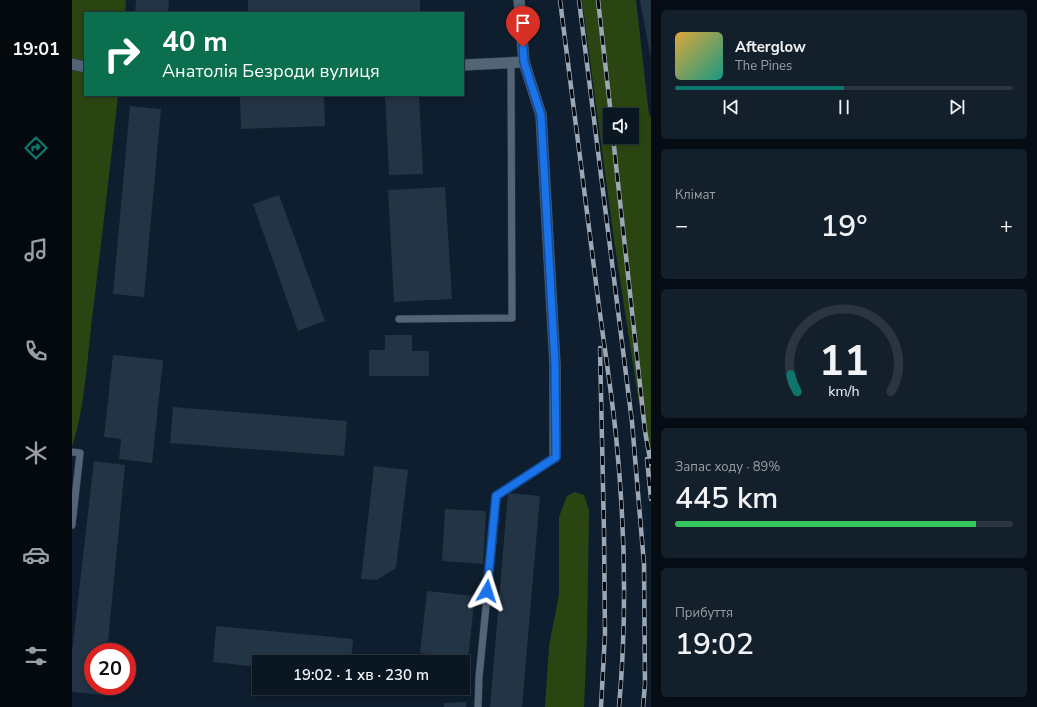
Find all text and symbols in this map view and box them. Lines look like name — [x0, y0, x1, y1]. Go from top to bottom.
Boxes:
pin — [506, 6, 540, 47]
icon: arrive — [512, 12, 534, 34]
text: 40 m — [162, 23, 228, 61]
icon: right — [96, 28, 148, 80]
text: 19:01 — [12, 37, 60, 61]
text: Afterglow — [735, 37, 806, 57]
text: The Pines — [735, 57, 792, 75]
text: Анатолія Безроди вулиця — [162, 59, 380, 83]
icon: previous — [720, 96, 742, 118]
icon: pause — [833, 96, 855, 118]
icon: next — [946, 96, 968, 118]
map controls — [603, 108, 639, 144]
button: sound — [603, 108, 639, 144]
icon: directions — [22, 134, 50, 162]
text: Клімат — [675, 186, 715, 204]
text: 19° — [820, 206, 868, 247]
text: − — [675, 211, 688, 241]
text: + — [1000, 211, 1013, 241]
icon: music — [22, 236, 50, 264]
text: 11 — [819, 332, 869, 389]
icon: phone — [22, 337, 50, 365]
text: km/h — [828, 381, 860, 400]
icon: climate — [22, 439, 50, 467]
text: Запас ходу · 89% — [675, 458, 780, 476]
text: 445 km — [675, 478, 778, 519]
icon: car — [22, 541, 50, 569]
position arrow — [466, 570, 508, 612]
text: Прибуття — [675, 604, 733, 622]
text: 19:02 — [675, 624, 754, 665]
icon: filters — [22, 642, 50, 670]
speed limit sign: 20 — [84, 643, 136, 695]
text: 19:02 · 1 хв · 230 m — [293, 665, 429, 685]

